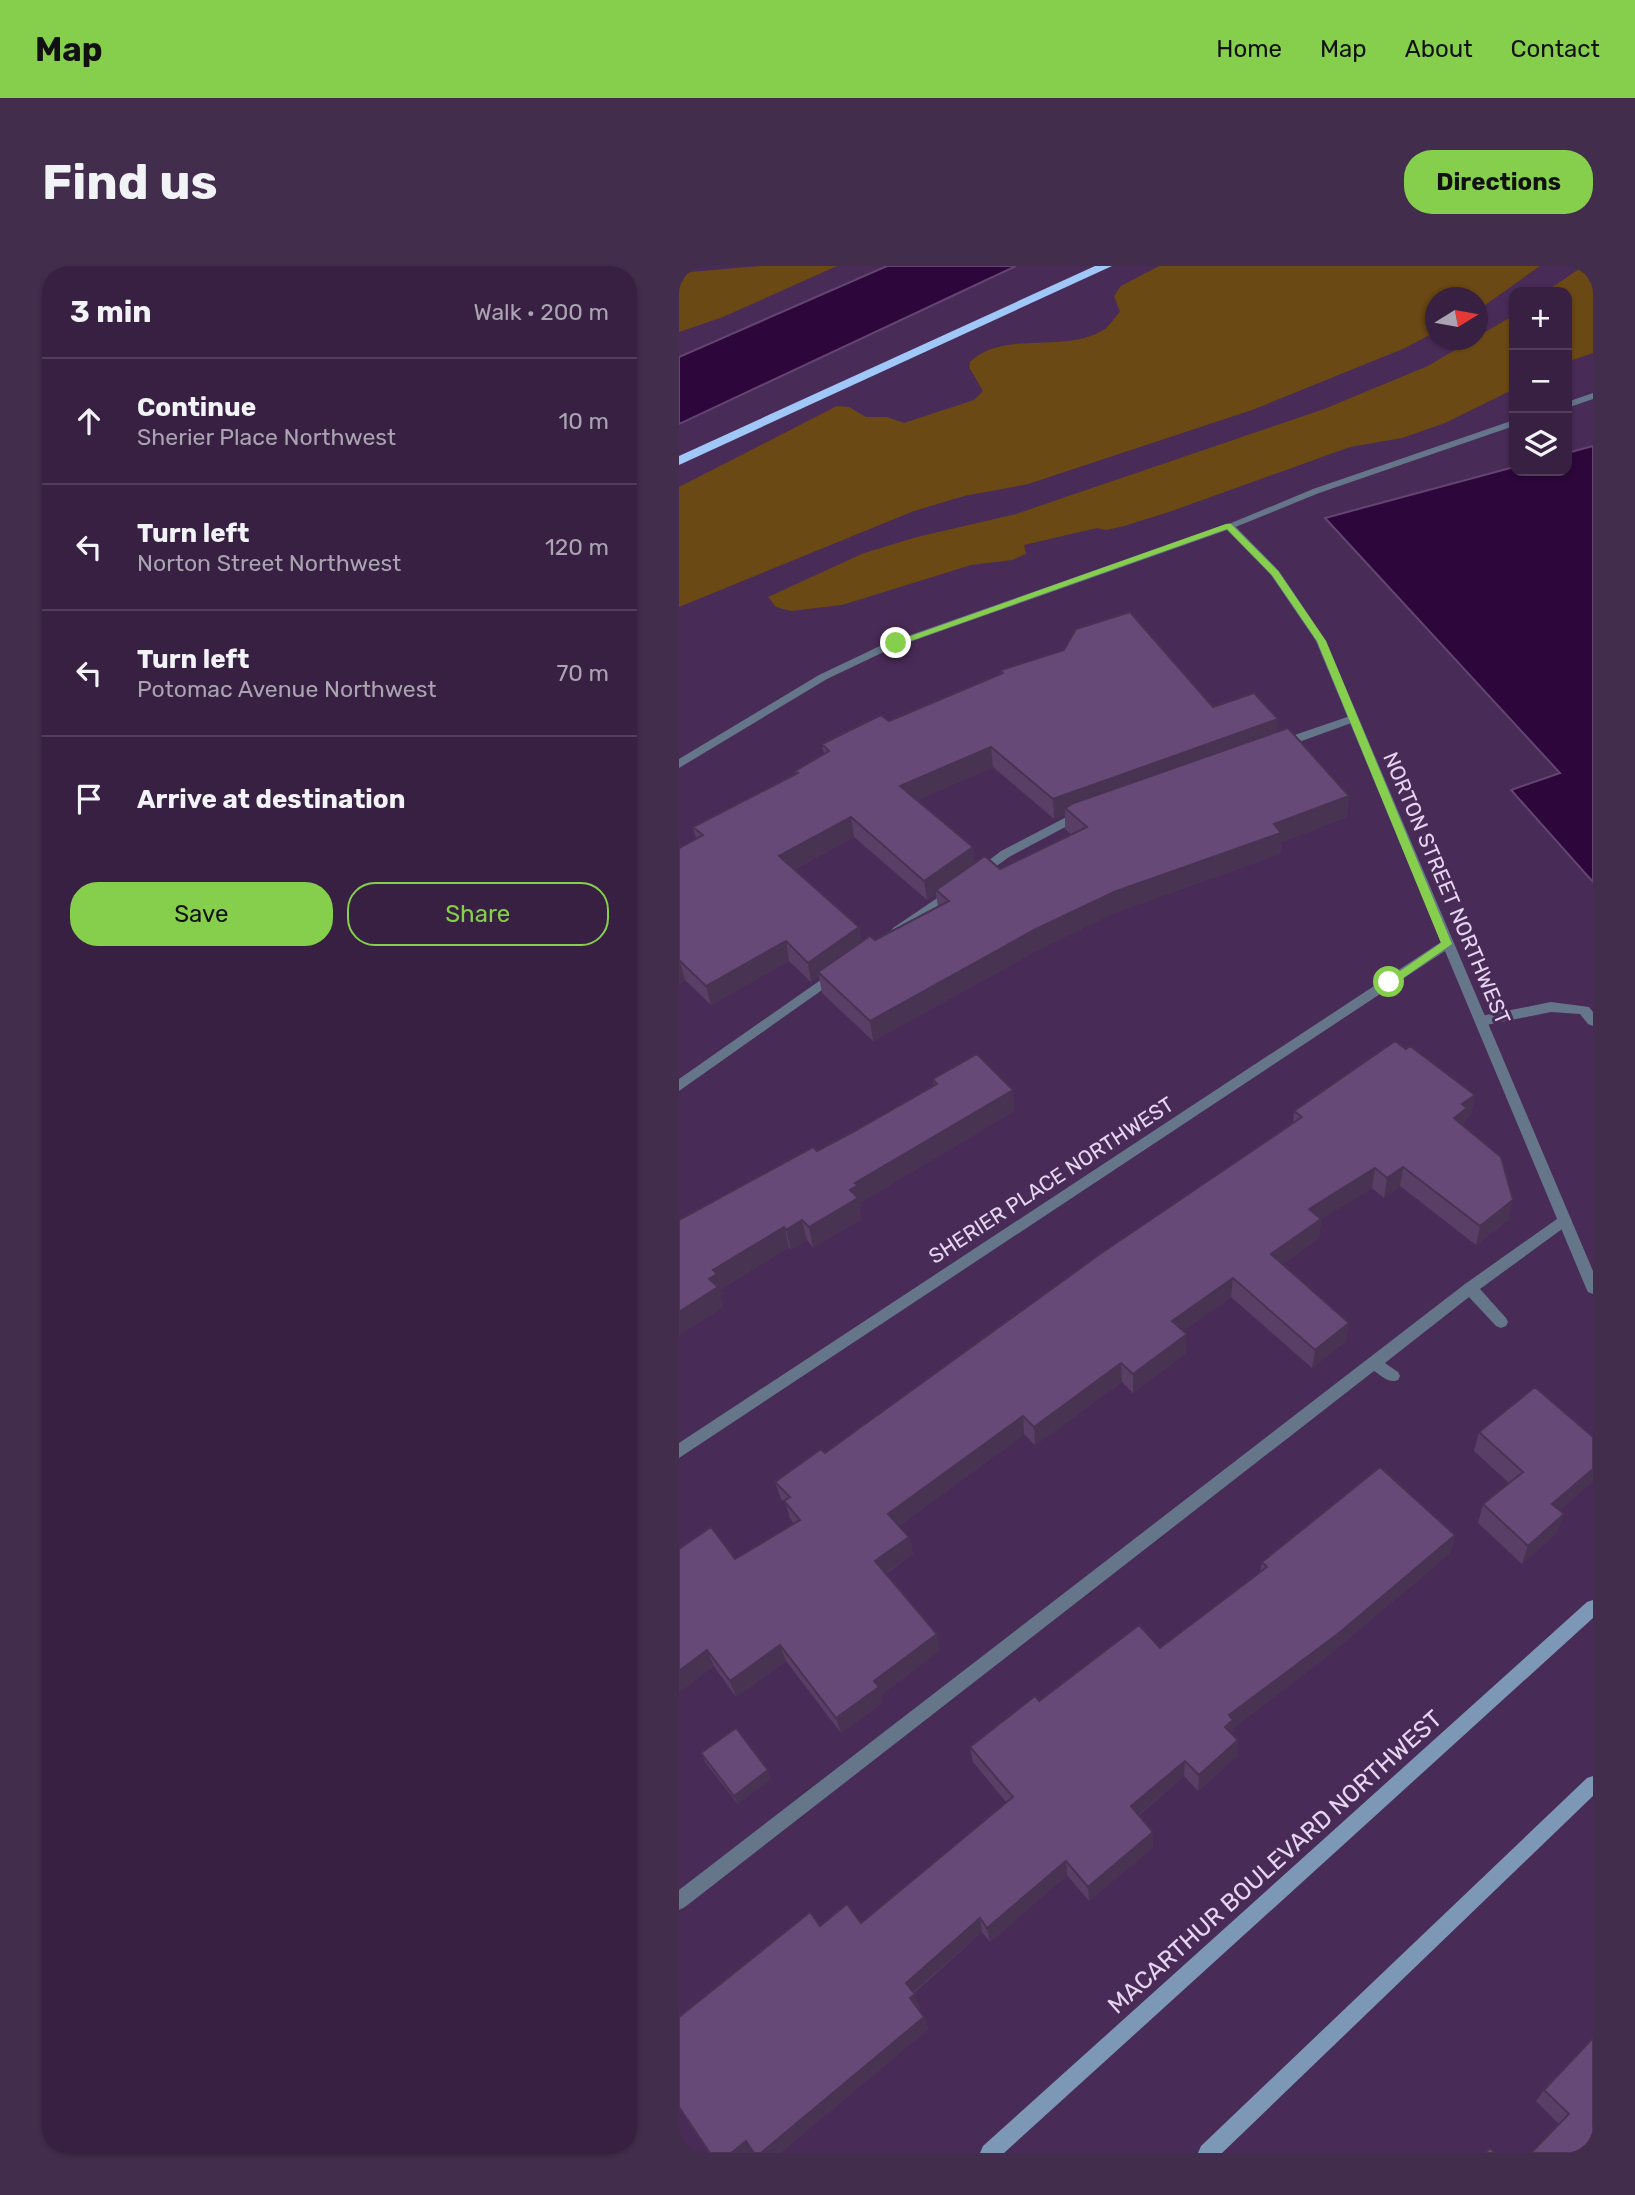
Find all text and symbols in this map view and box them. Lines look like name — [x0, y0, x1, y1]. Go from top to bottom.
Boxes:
text: Map — [35, 30, 103, 69]
text: Home — [1216, 35, 1282, 63]
text: Map — [1320, 35, 1367, 63]
text: About — [1405, 35, 1473, 63]
text: Contact — [1511, 35, 1600, 63]
button: Directions — [1404, 150, 1593, 214]
text: Find us — [42, 153, 218, 211]
north arrow — [1425, 287, 1488, 350]
map controls — [1509, 287, 1572, 476]
button: + — [1509, 287, 1572, 350]
text: 3 min — [70, 294, 152, 330]
text: Walk · 200 m — [474, 298, 609, 326]
button: − — [1509, 350, 1572, 413]
text: Continue — [137, 392, 256, 423]
icon: ahead — [70, 402, 108, 440]
text: 10 m — [558, 407, 609, 435]
button: layers — [1509, 413, 1572, 476]
text: Sherier Place Northwest — [137, 423, 396, 451]
text: Turn left — [137, 518, 249, 549]
icon: left — [70, 528, 108, 566]
text: 120 m — [545, 533, 609, 561]
text: Norton Street Northwest — [137, 549, 401, 577]
route end — [880, 627, 911, 658]
text: Turn left — [137, 644, 249, 675]
icon: left — [70, 654, 108, 692]
text: 70 m — [557, 659, 609, 687]
text: Potomac Avenue Northwest — [137, 675, 436, 703]
street label: NORTON STREET NORTHWEST — [1378, 748, 1516, 1028]
icon: arrive — [70, 780, 108, 818]
text: Arrive at destination — [137, 784, 405, 815]
button: Save — [70, 882, 333, 946]
button: Share — [347, 882, 609, 946]
route start — [1373, 966, 1404, 997]
street label: SHERIER PLACE NORTHWEST — [924, 1091, 1178, 1269]
street label: MACARTHUR BOULEVARD NORTHWEST — [1102, 1705, 1448, 2019]

